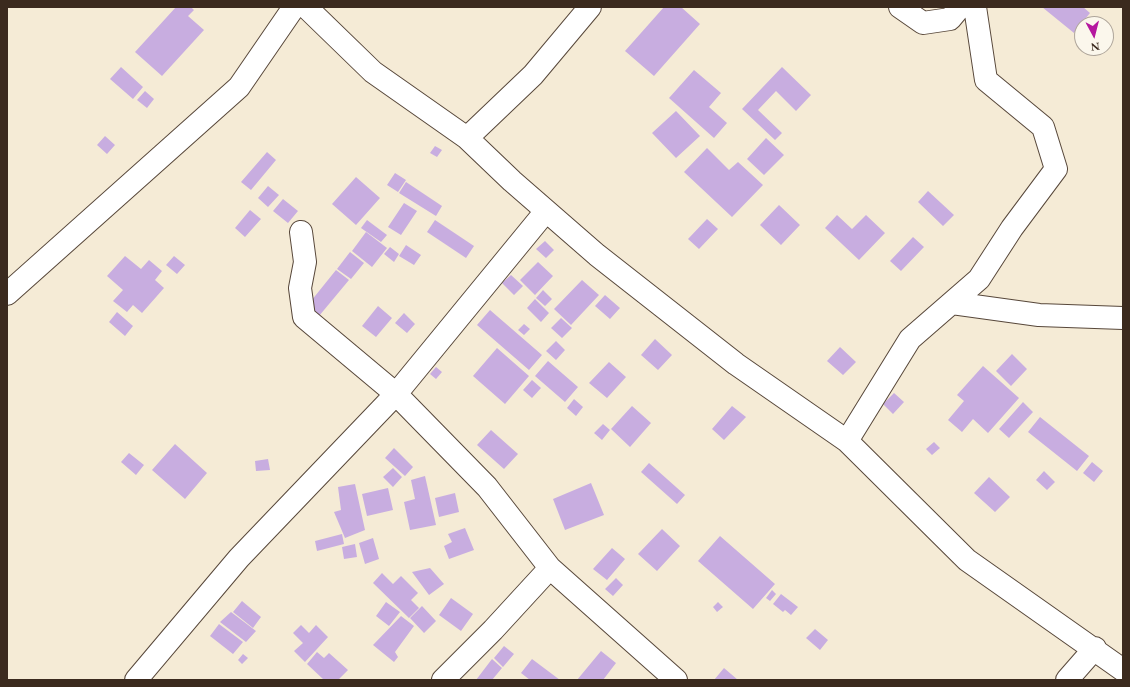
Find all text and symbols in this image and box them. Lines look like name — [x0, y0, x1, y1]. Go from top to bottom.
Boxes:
north arrow — [1074, 16, 1114, 56]
text: N — [1090, 39, 1101, 54]

